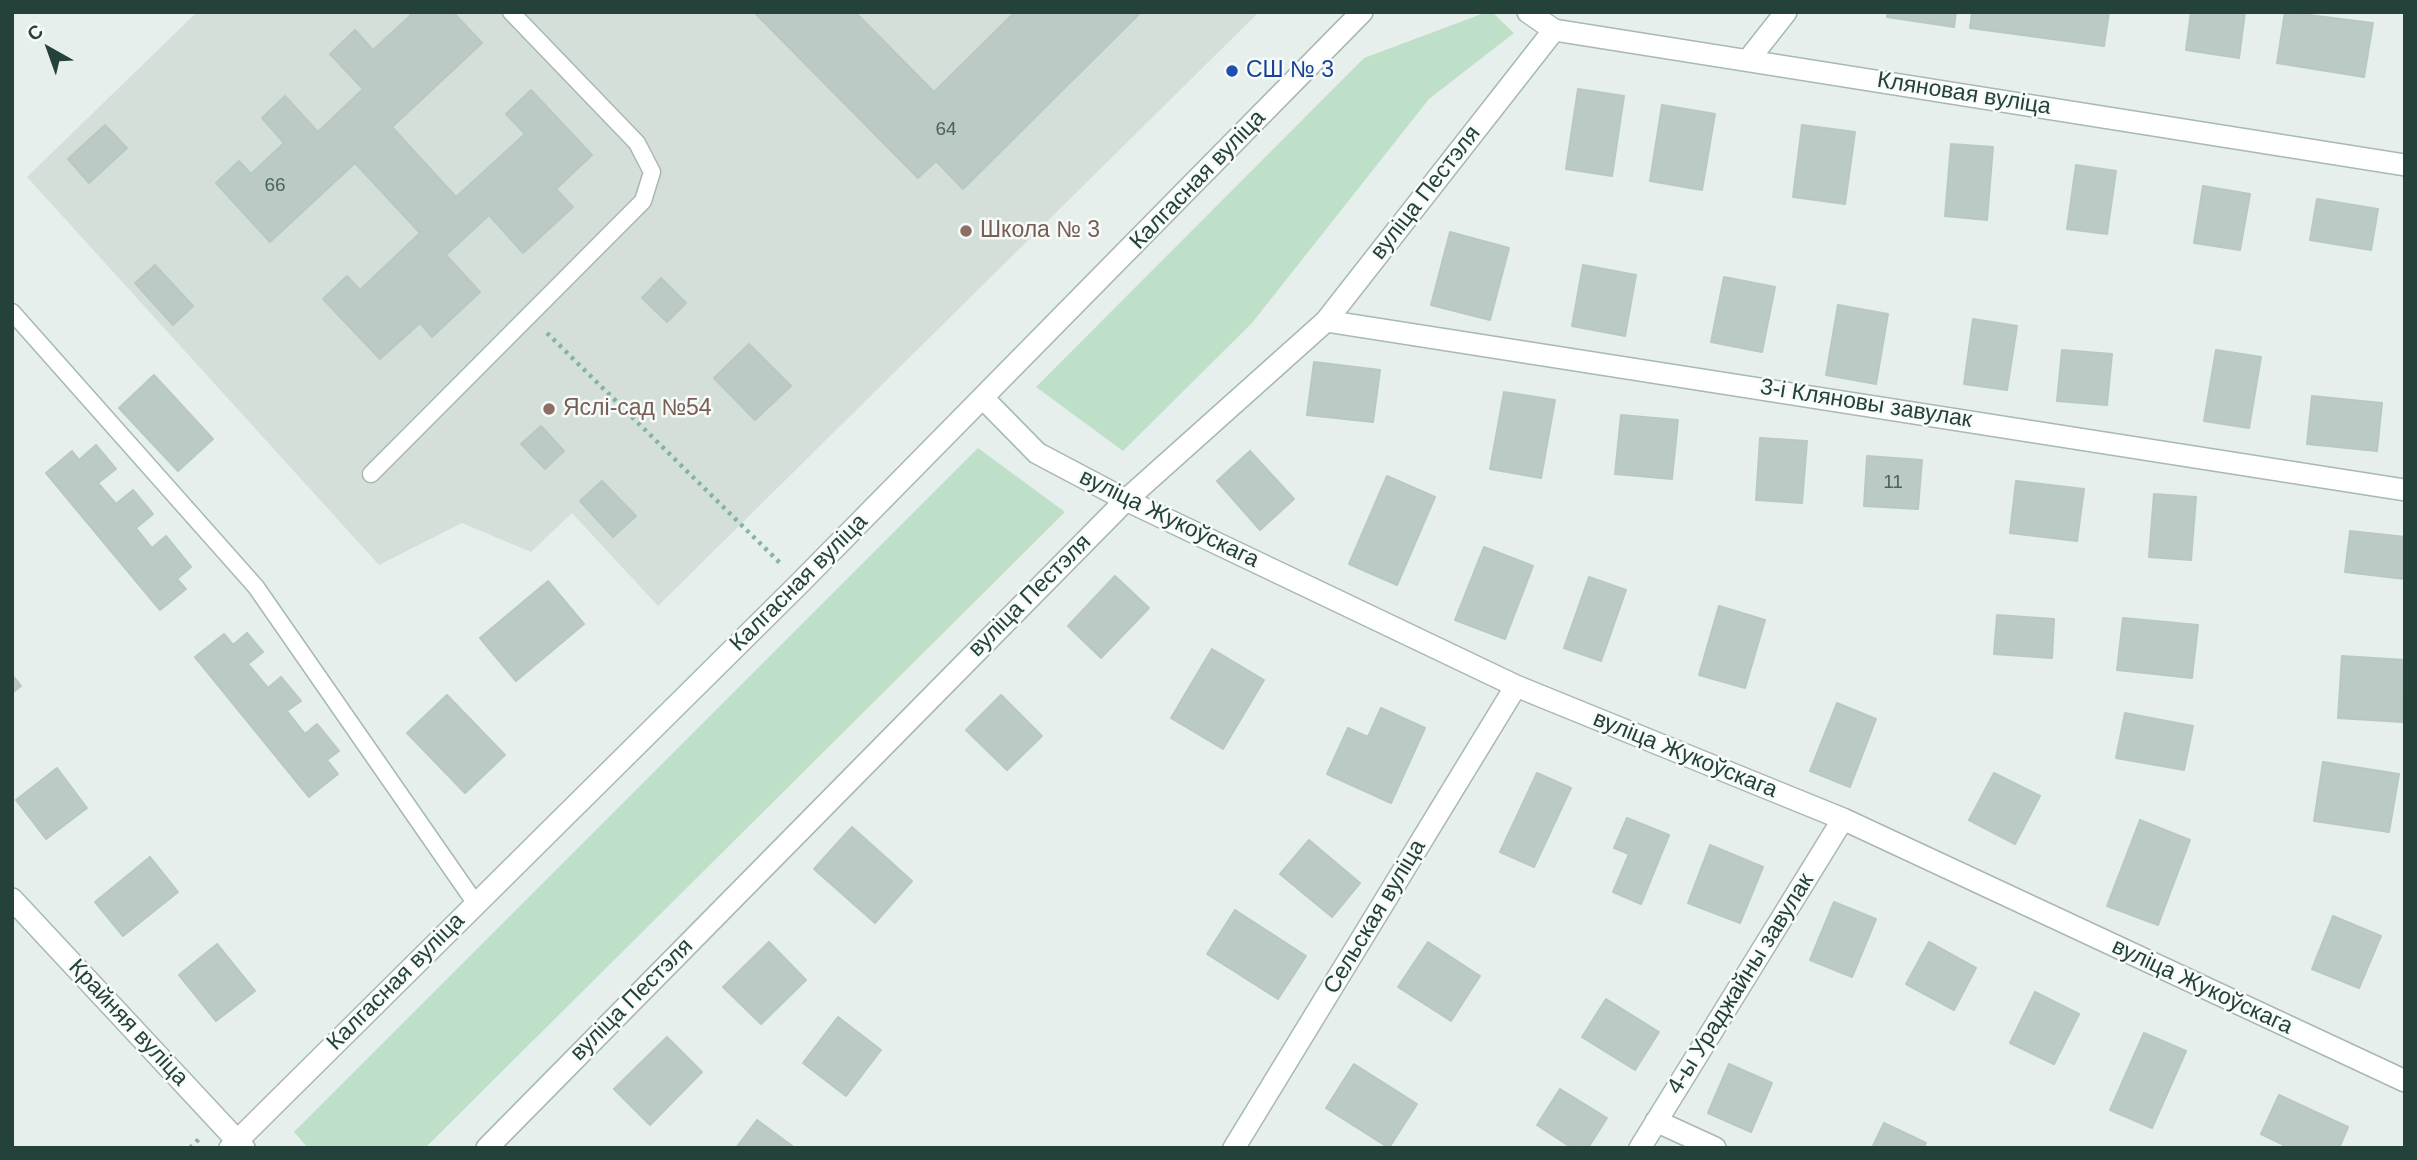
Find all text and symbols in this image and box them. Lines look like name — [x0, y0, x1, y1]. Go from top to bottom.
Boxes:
north arrow — [14, 14, 84, 84]
text: С — [23, 20, 47, 45]
place label: СШ № 3 — [1246, 57, 1334, 85]
marker: СШ № 3 — [1224, 63, 1240, 79]
street label: Кляновая вуліца — [1875, 67, 2053, 121]
street label: Калгасная вуліца — [1124, 104, 1272, 256]
house number: 64 — [935, 119, 957, 141]
street label: вуліца Пестэля — [1365, 121, 1487, 265]
house number: 66 — [264, 175, 286, 197]
place label: Школа № 3 — [980, 217, 1100, 245]
marker: Школа № 3 — [958, 223, 974, 239]
street label: 3-і Кляновы завулак — [1758, 374, 1974, 434]
place label: Яслі-сад №54 — [563, 395, 712, 423]
marker: Яслі-сад №54 — [541, 401, 557, 417]
street label: вуліца Жукоўскага — [1075, 464, 1263, 574]
house number: 11 — [1883, 472, 1903, 494]
street label: Калгасная вуліца — [724, 508, 874, 658]
street label: вуліца Пестэля — [963, 529, 1097, 663]
street label: вуліца Жукоўскага — [1589, 705, 1781, 805]
street label: Сельская вуліца — [1318, 835, 1432, 999]
street label: 4-ы Ураджайны завулак — [1662, 869, 1820, 1099]
street label: Калгасная вуліца — [321, 907, 471, 1057]
street label: вуліца Пестэля — [565, 933, 699, 1067]
street label: вуліца Жукоўскага — [2107, 933, 2297, 1041]
street label: Крайняя вуліца — [62, 954, 194, 1092]

